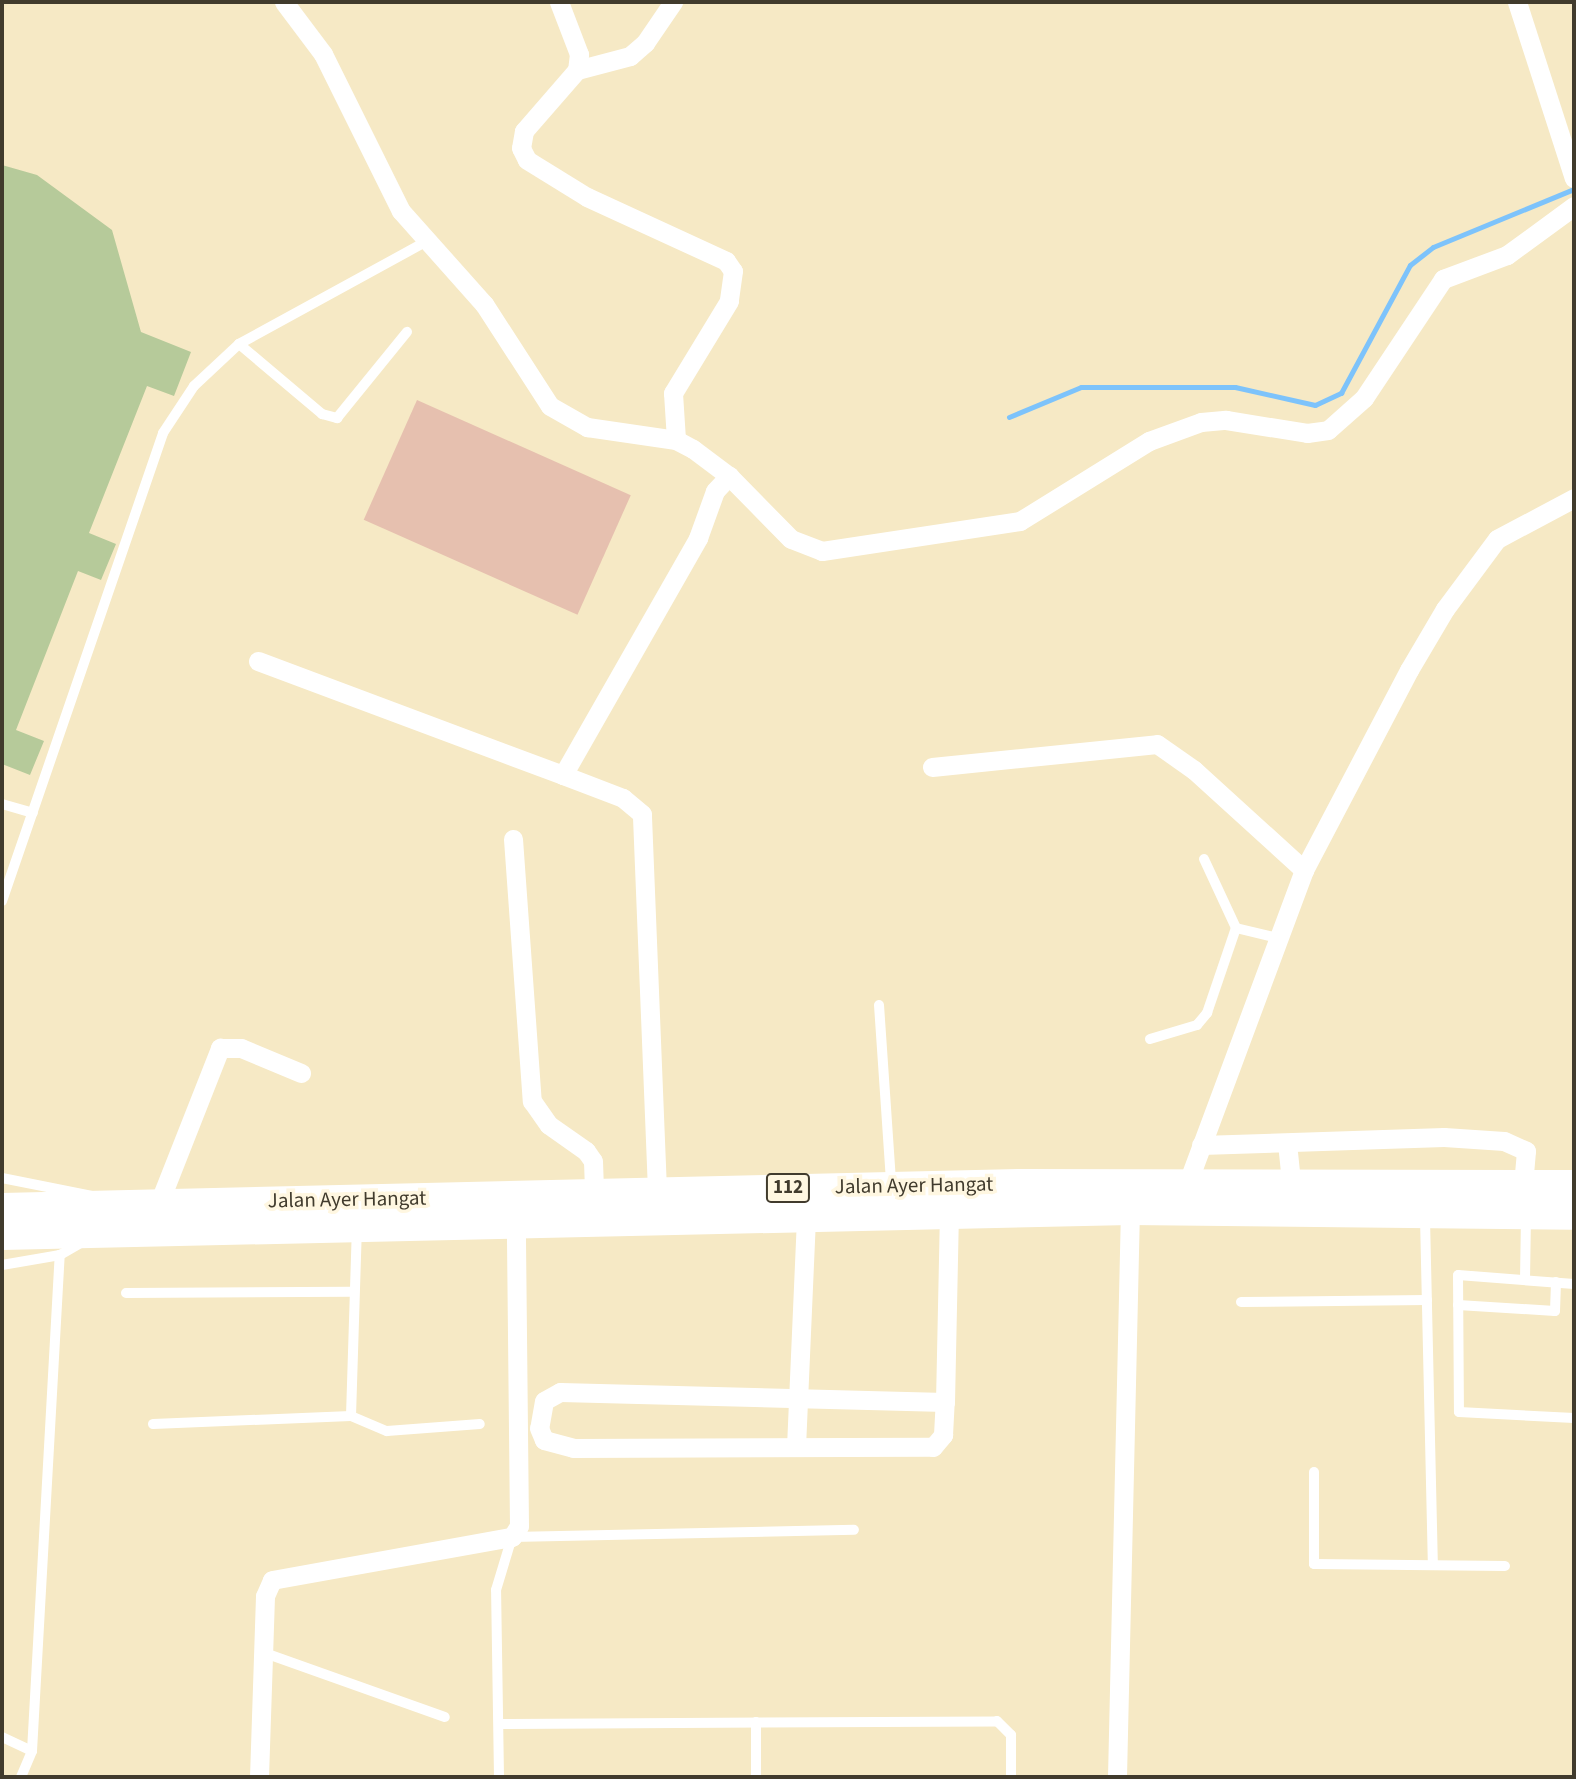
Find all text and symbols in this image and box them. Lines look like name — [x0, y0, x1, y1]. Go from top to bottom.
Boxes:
street label: Jalan Ayer Hangat — [835, 1171, 993, 1199]
road number: 112 — [765, 1172, 811, 1204]
street label: Jalan Ayer Hangat — [268, 1185, 426, 1213]

